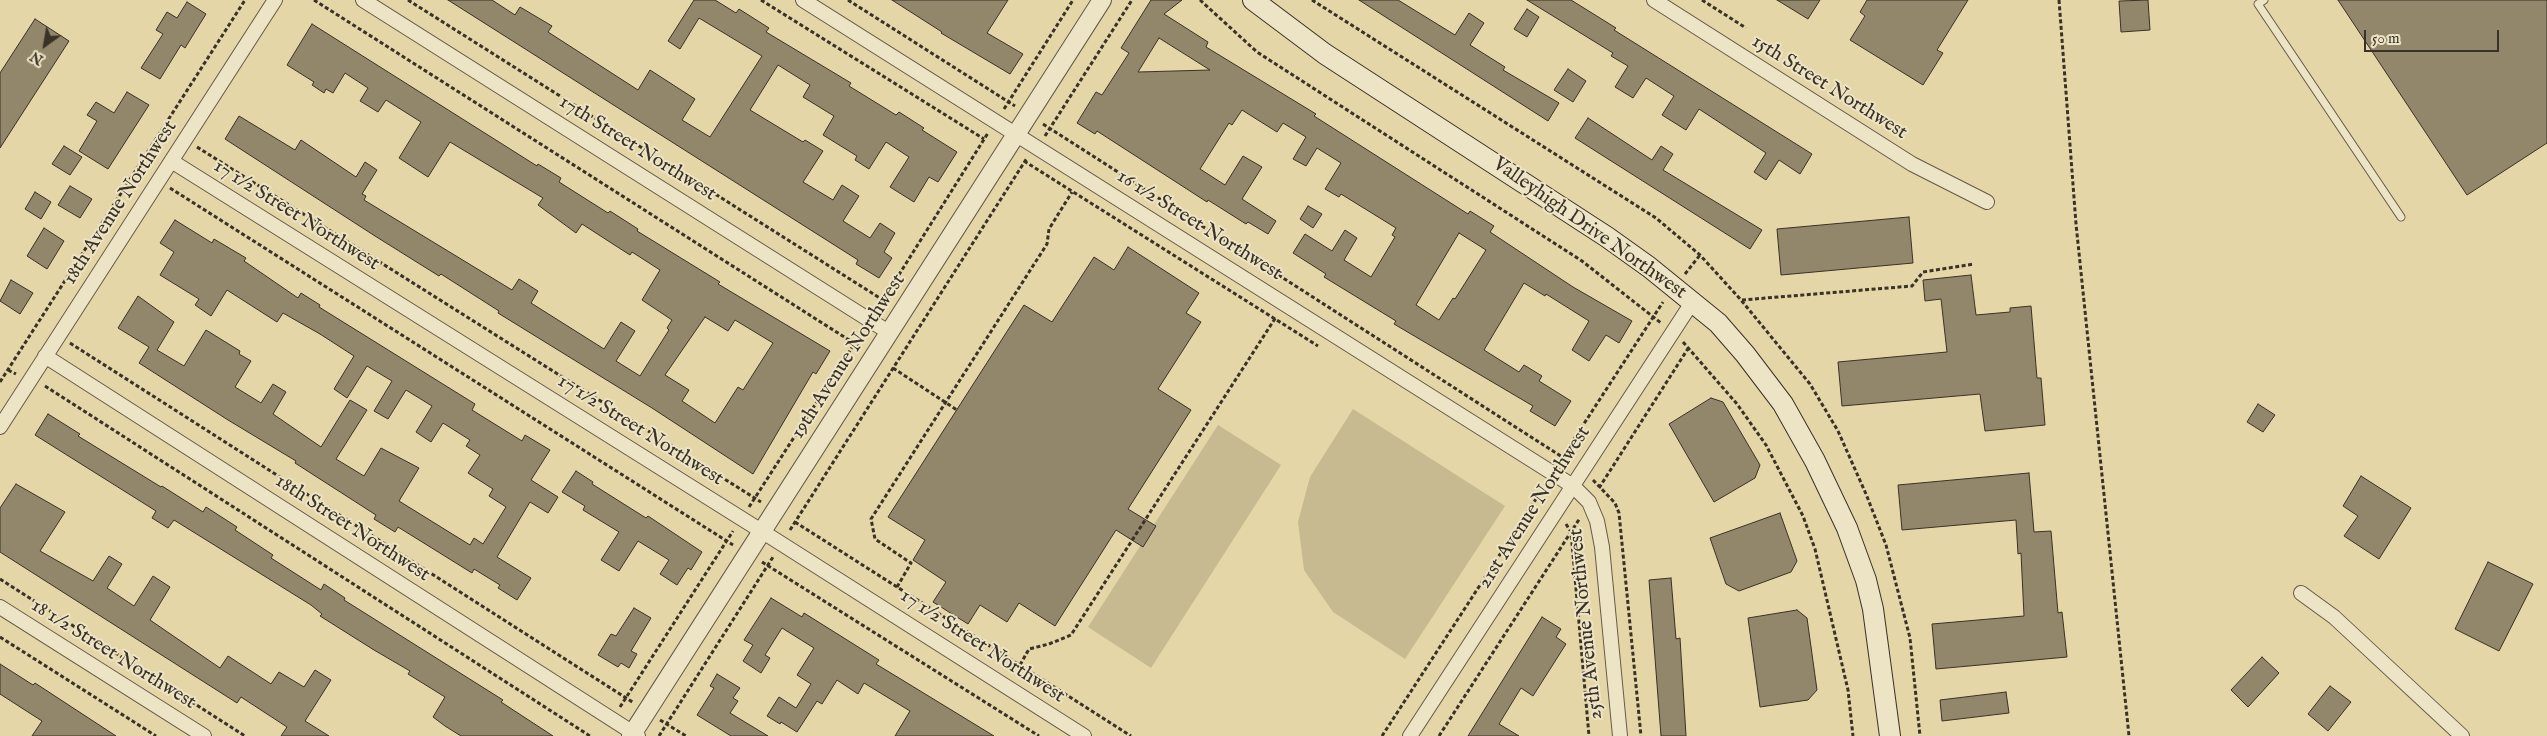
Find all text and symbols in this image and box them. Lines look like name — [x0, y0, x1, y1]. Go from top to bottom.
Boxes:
north arrow — [20, 20, 70, 70]
scale bar — [2367, 20, 2502, 52]
text: 50 m — [2372, 29, 2400, 48]
street label: 15th Street Northwest — [1747, 30, 1911, 146]
text: N — [27, 47, 47, 69]
street label: 17th Street Northwest — [554, 91, 720, 207]
street label: 18th Avenue Northwest — [59, 116, 183, 290]
street label: Valleyhigh Drive Northwest — [1487, 153, 1691, 305]
street label: 17 1/2 Street Northwest — [209, 155, 383, 277]
street label: 16 1/2 Street Northwest — [1112, 165, 1286, 287]
street label: 19th Avenue Northwest — [787, 270, 911, 444]
street label: 17 1/2 Street Northwest — [553, 370, 727, 492]
street label: 21st Avenue Northwest — [1474, 422, 1596, 594]
street label: 18th Street Northwest — [270, 470, 434, 588]
street label: 25th Avenue Northwest — [1565, 527, 1609, 721]
street label: 17 1/2 Street Northwest — [895, 585, 1069, 709]
street label: 18 1/2 Street Northwest — [26, 595, 200, 715]

